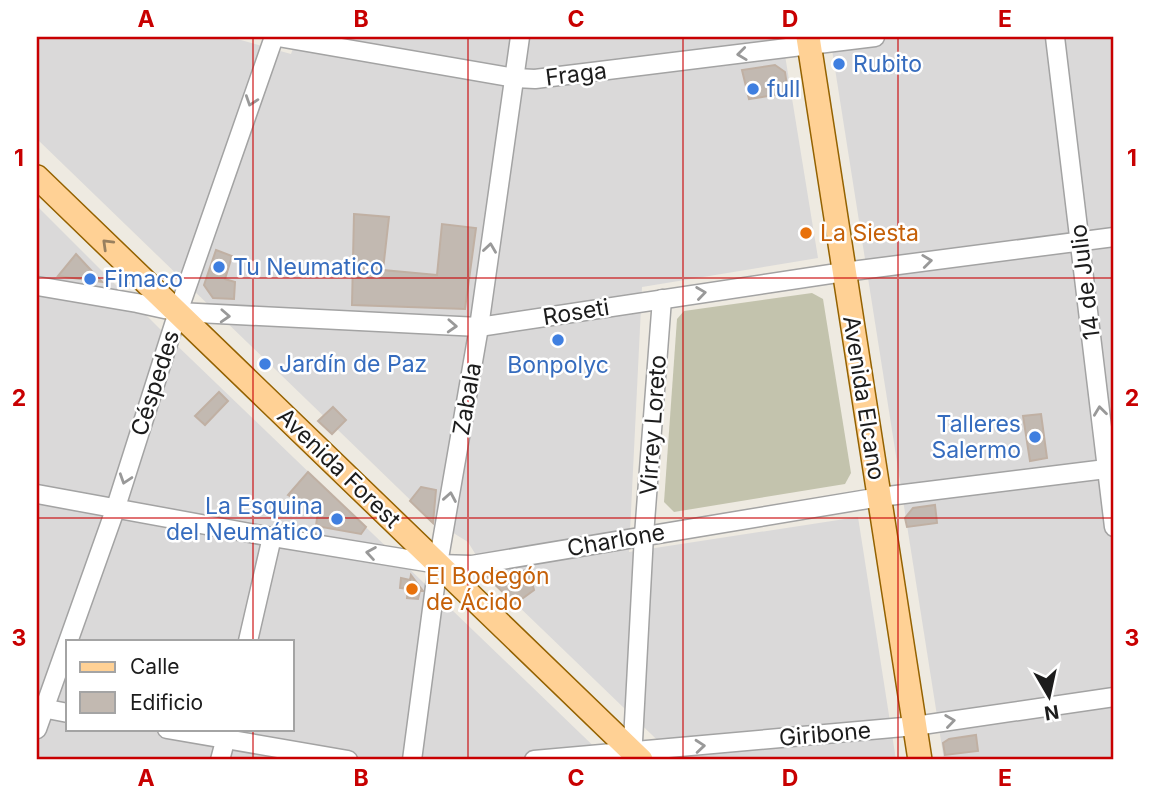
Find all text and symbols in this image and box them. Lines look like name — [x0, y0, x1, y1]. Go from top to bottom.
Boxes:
text: A — [137, 5, 155, 33]
text: B — [353, 5, 369, 33]
text: C — [567, 5, 585, 33]
text: D — [782, 5, 798, 33]
text: E — [998, 5, 1012, 33]
one-way arrow — [736, 46, 747, 61]
place label: Rubito — [853, 50, 922, 78]
street label: Fraga — [544, 56, 608, 92]
marker: Rubito — [831, 56, 847, 72]
place label: full — [767, 75, 800, 103]
marker: full — [745, 81, 761, 97]
one-way arrow — [245, 95, 259, 107]
text: 1 — [14, 144, 24, 172]
text: 1 — [1127, 144, 1137, 172]
place label: La Siesta — [820, 219, 919, 247]
street label: 14 de Julio — [1064, 223, 1106, 341]
marker: La Siesta — [798, 225, 814, 241]
one-way arrow — [102, 240, 115, 253]
one-way arrow — [483, 242, 498, 254]
place label: Tu Neumatico — [233, 253, 384, 281]
one-way arrow — [921, 254, 933, 269]
marker: Tu Neumatico — [211, 259, 227, 275]
place label: Fimaco — [104, 265, 183, 293]
marker: Fimaco — [82, 271, 98, 287]
one-way arrow — [696, 286, 707, 301]
street label: Roseti — [541, 293, 611, 331]
one-way arrow — [220, 308, 231, 323]
street label: Avenida Elcano — [837, 314, 891, 482]
one-way arrow — [447, 319, 458, 334]
street label: Céspedes — [125, 327, 185, 439]
marker: Bonpolyc — [550, 332, 566, 348]
place label: Jardín de Paz — [279, 350, 427, 378]
place label: Bonpolyc — [507, 351, 609, 379]
street label: Virrey Loreto — [634, 354, 672, 496]
marker: Jardín de Paz — [257, 356, 273, 372]
street label: Zabala — [447, 361, 487, 437]
text: 2 — [12, 384, 26, 412]
text: 2 — [1125, 384, 1139, 412]
street label: Avenida Forest — [271, 402, 407, 534]
one-way arrow — [1093, 405, 1108, 417]
place label: Talleres Salermo — [931, 410, 1021, 464]
marker: Talleres Salermo — [1027, 429, 1043, 445]
one-way arrow — [118, 473, 133, 485]
one-way arrow — [441, 491, 456, 503]
place label: La Esquina del Neumático — [166, 492, 323, 546]
marker: La Esquina del Neumático — [329, 511, 345, 527]
street label: Charlone — [565, 518, 667, 562]
one-way arrow — [365, 546, 376, 561]
place label: El Bodegón de Ácido — [426, 562, 550, 616]
marker: El Bodegón de Ácido — [404, 581, 420, 597]
text: 3 — [12, 624, 26, 652]
text: 3 — [1125, 624, 1139, 652]
legend — [66, 640, 294, 730]
text: Calle — [130, 654, 180, 679]
north arrow — [1014, 660, 1084, 730]
text: Edificio — [130, 690, 203, 715]
text: N — [1043, 700, 1061, 725]
one-way arrow — [945, 714, 956, 729]
street label: Giribone — [778, 716, 872, 752]
one-way arrow — [695, 739, 706, 754]
text: A — [137, 764, 155, 792]
text: B — [353, 764, 369, 792]
text: C — [567, 764, 585, 792]
text: D — [782, 764, 798, 792]
text: E — [998, 764, 1012, 792]

